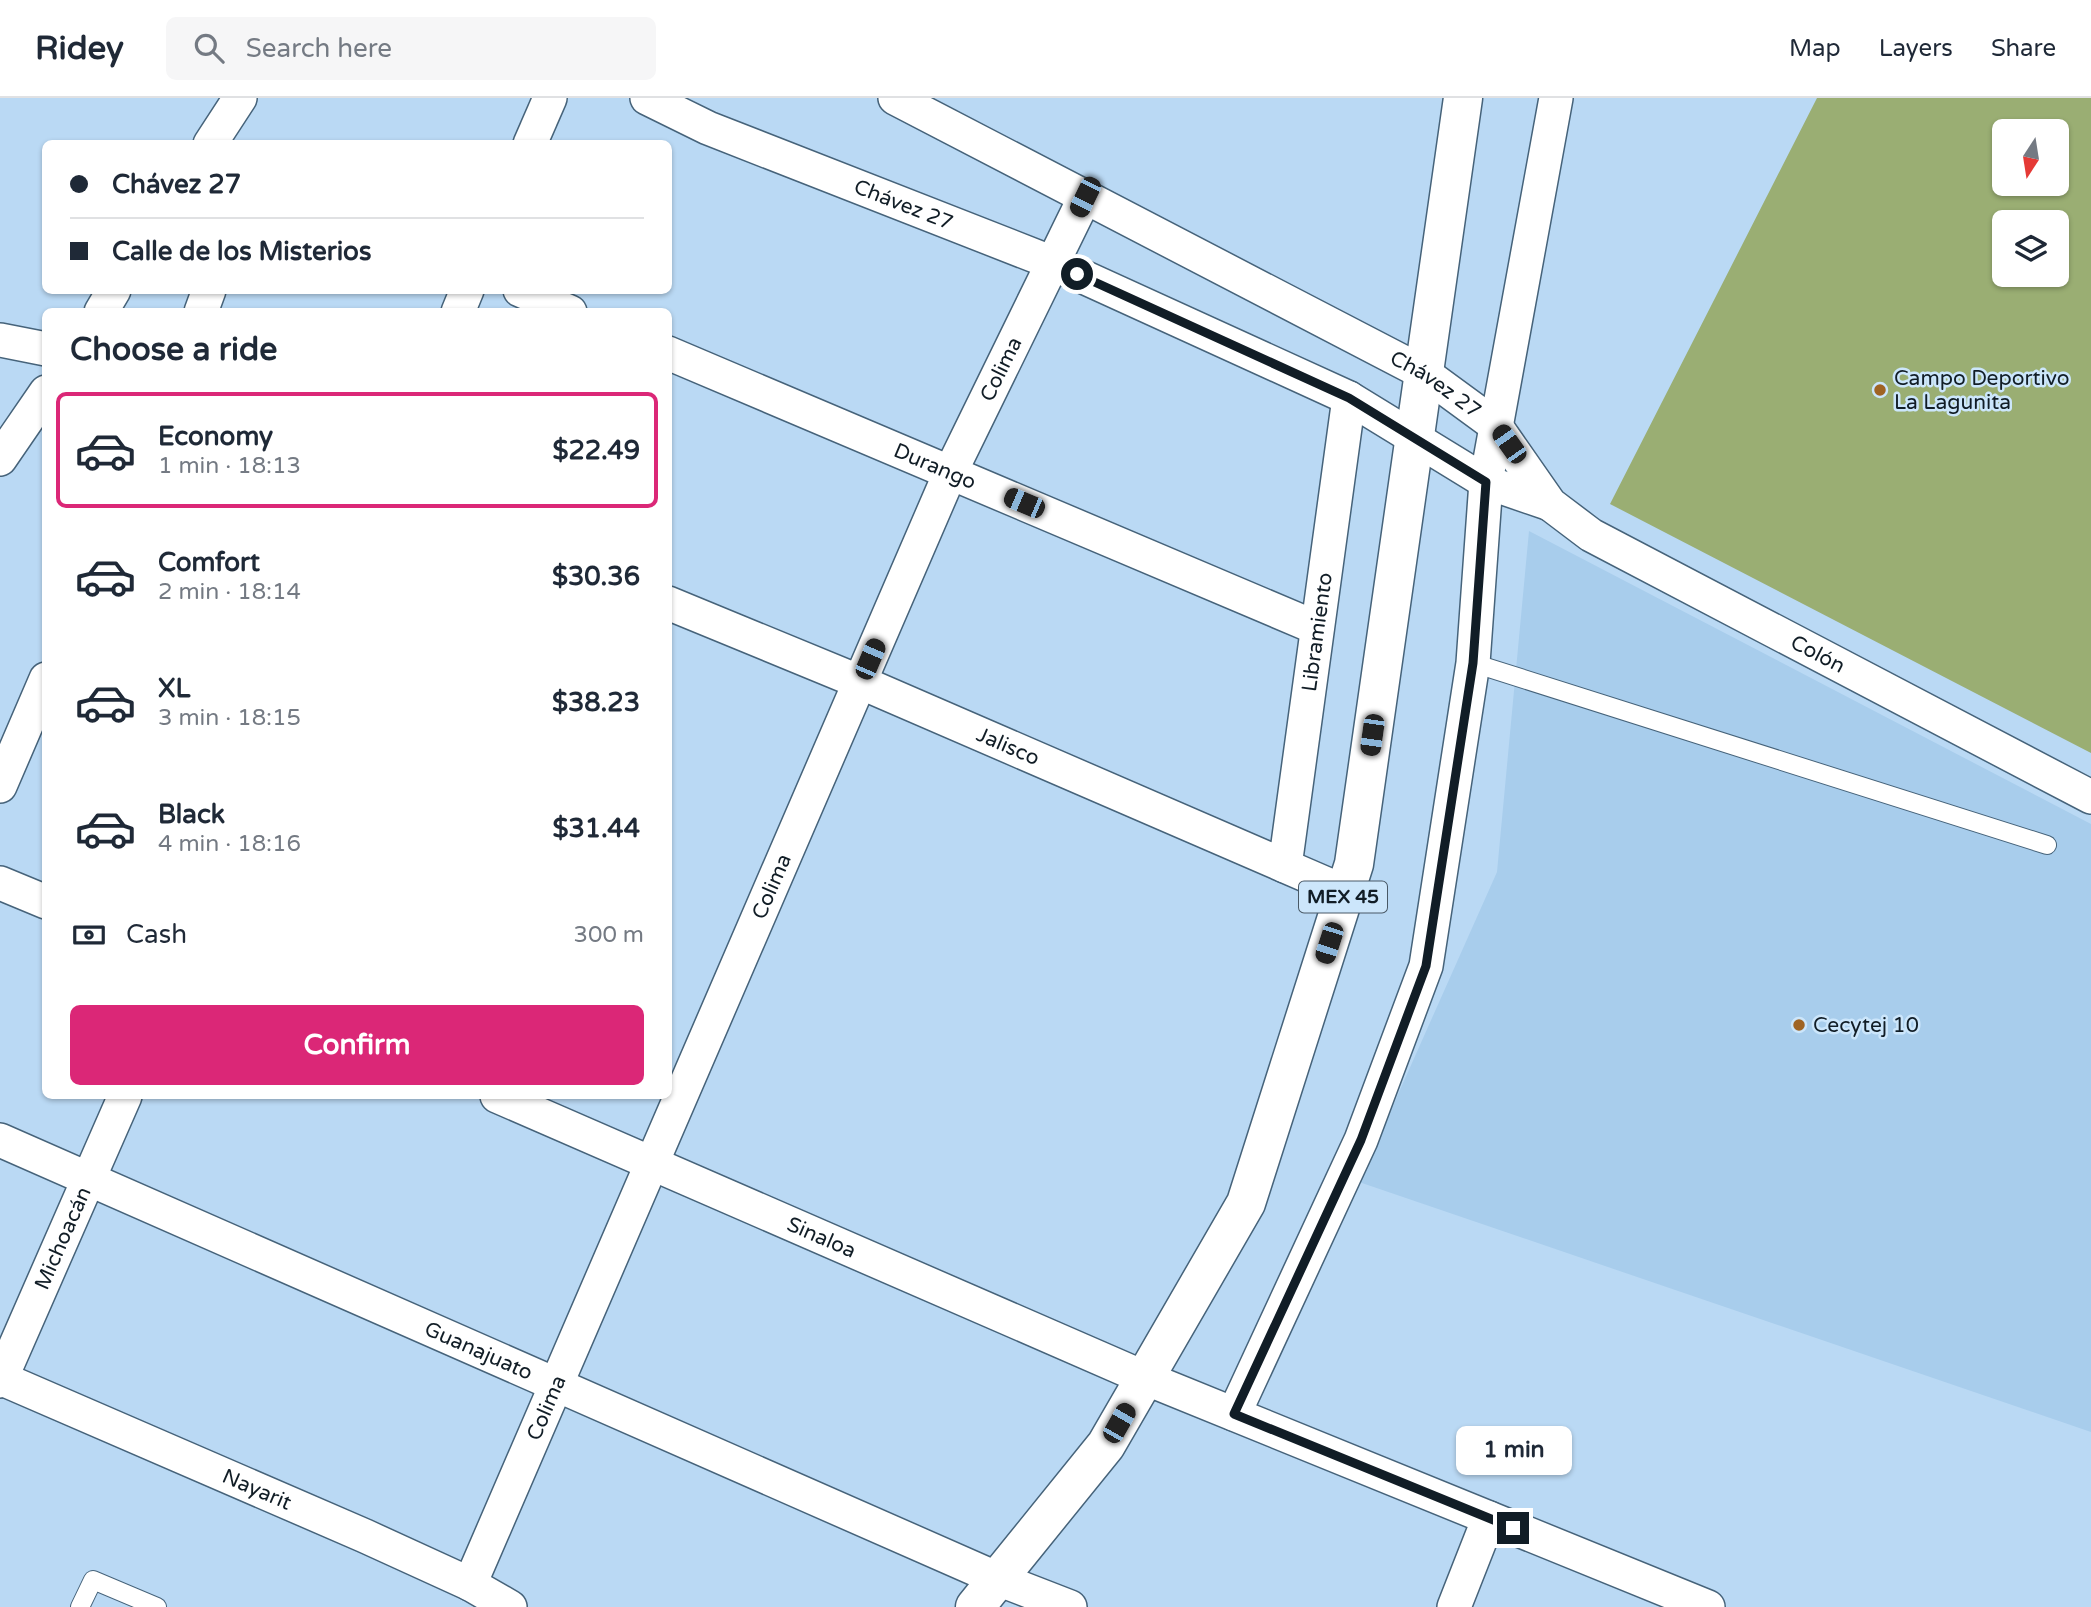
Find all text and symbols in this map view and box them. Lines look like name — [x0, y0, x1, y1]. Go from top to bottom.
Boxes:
search box — [166, 17, 656, 80]
text: Ridey — [35, 29, 124, 68]
icon: search — [190, 29, 228, 67]
text: Search here — [246, 33, 392, 64]
text: Map — [1789, 34, 1841, 63]
text: Layers — [1879, 34, 1953, 63]
text: Share — [1991, 34, 2056, 63]
north arrow — [1992, 119, 2068, 196]
map controls — [1992, 119, 2069, 287]
text: Chávez 27 — [112, 169, 241, 200]
street label: Chávez 27 — [850, 174, 957, 235]
car — [1067, 174, 1104, 220]
button: layers — [1992, 210, 2069, 287]
text: Calle de los Misterios — [112, 236, 371, 267]
route start — [1061, 258, 1093, 290]
text: Choose a ride — [70, 331, 277, 369]
street label: Colima — [975, 333, 1027, 405]
street label: Chávez 27 — [1386, 345, 1486, 423]
place label: Campo Deportivo La Lagunita — [1894, 366, 2069, 415]
marker: Campo Deportivo La Lagunita — [1872, 382, 1888, 398]
icon: car — [74, 419, 137, 482]
text: Economy — [158, 421, 273, 452]
car — [1489, 421, 1530, 467]
text: $22.49 — [552, 435, 640, 466]
street label: Durango — [890, 438, 980, 495]
text: 1 min · 18:13 — [158, 452, 301, 480]
car — [1001, 485, 1048, 521]
icon: car — [74, 545, 137, 608]
text: Comfort — [158, 547, 260, 578]
text: $30.36 — [552, 561, 640, 592]
street label: Libramiento — [1296, 571, 1337, 693]
text: 2 min · 18:14 — [158, 578, 301, 606]
street label: Colón — [1786, 629, 1849, 678]
car — [853, 636, 888, 682]
icon: car — [74, 671, 137, 734]
text: XL — [158, 673, 190, 704]
text: $38.23 — [552, 687, 640, 718]
text: 3 min · 18:15 — [158, 704, 301, 732]
car — [1359, 713, 1386, 757]
street label: Jalisco — [973, 722, 1043, 771]
icon: car — [74, 797, 137, 860]
text: Black — [158, 799, 225, 830]
text: $31.44 — [552, 813, 640, 844]
text: 4 min · 18:16 — [158, 830, 301, 858]
street label: Colima — [746, 850, 797, 923]
road number: MEX 45 — [1299, 882, 1387, 912]
icon: cash — [70, 916, 108, 954]
text: Cash — [126, 919, 187, 950]
car — [1313, 920, 1346, 966]
text: 300 m — [574, 921, 644, 949]
button: Confirm — [70, 1005, 644, 1085]
place label: Cecytej 10 — [1813, 1013, 1919, 1038]
marker: Cecytej 10 — [1791, 1017, 1807, 1033]
street label: Michoacán — [29, 1183, 96, 1293]
street label: Sinaloa — [783, 1211, 860, 1263]
street label: Guanajuato — [421, 1316, 537, 1385]
street label: Colima — [521, 1371, 571, 1444]
car — [1100, 1400, 1139, 1446]
callout: 1 min — [1455, 1426, 1571, 1476]
text: 1 min — [1483, 1436, 1545, 1464]
street label: Nayarit — [219, 1463, 295, 1515]
route end — [1497, 1512, 1529, 1544]

